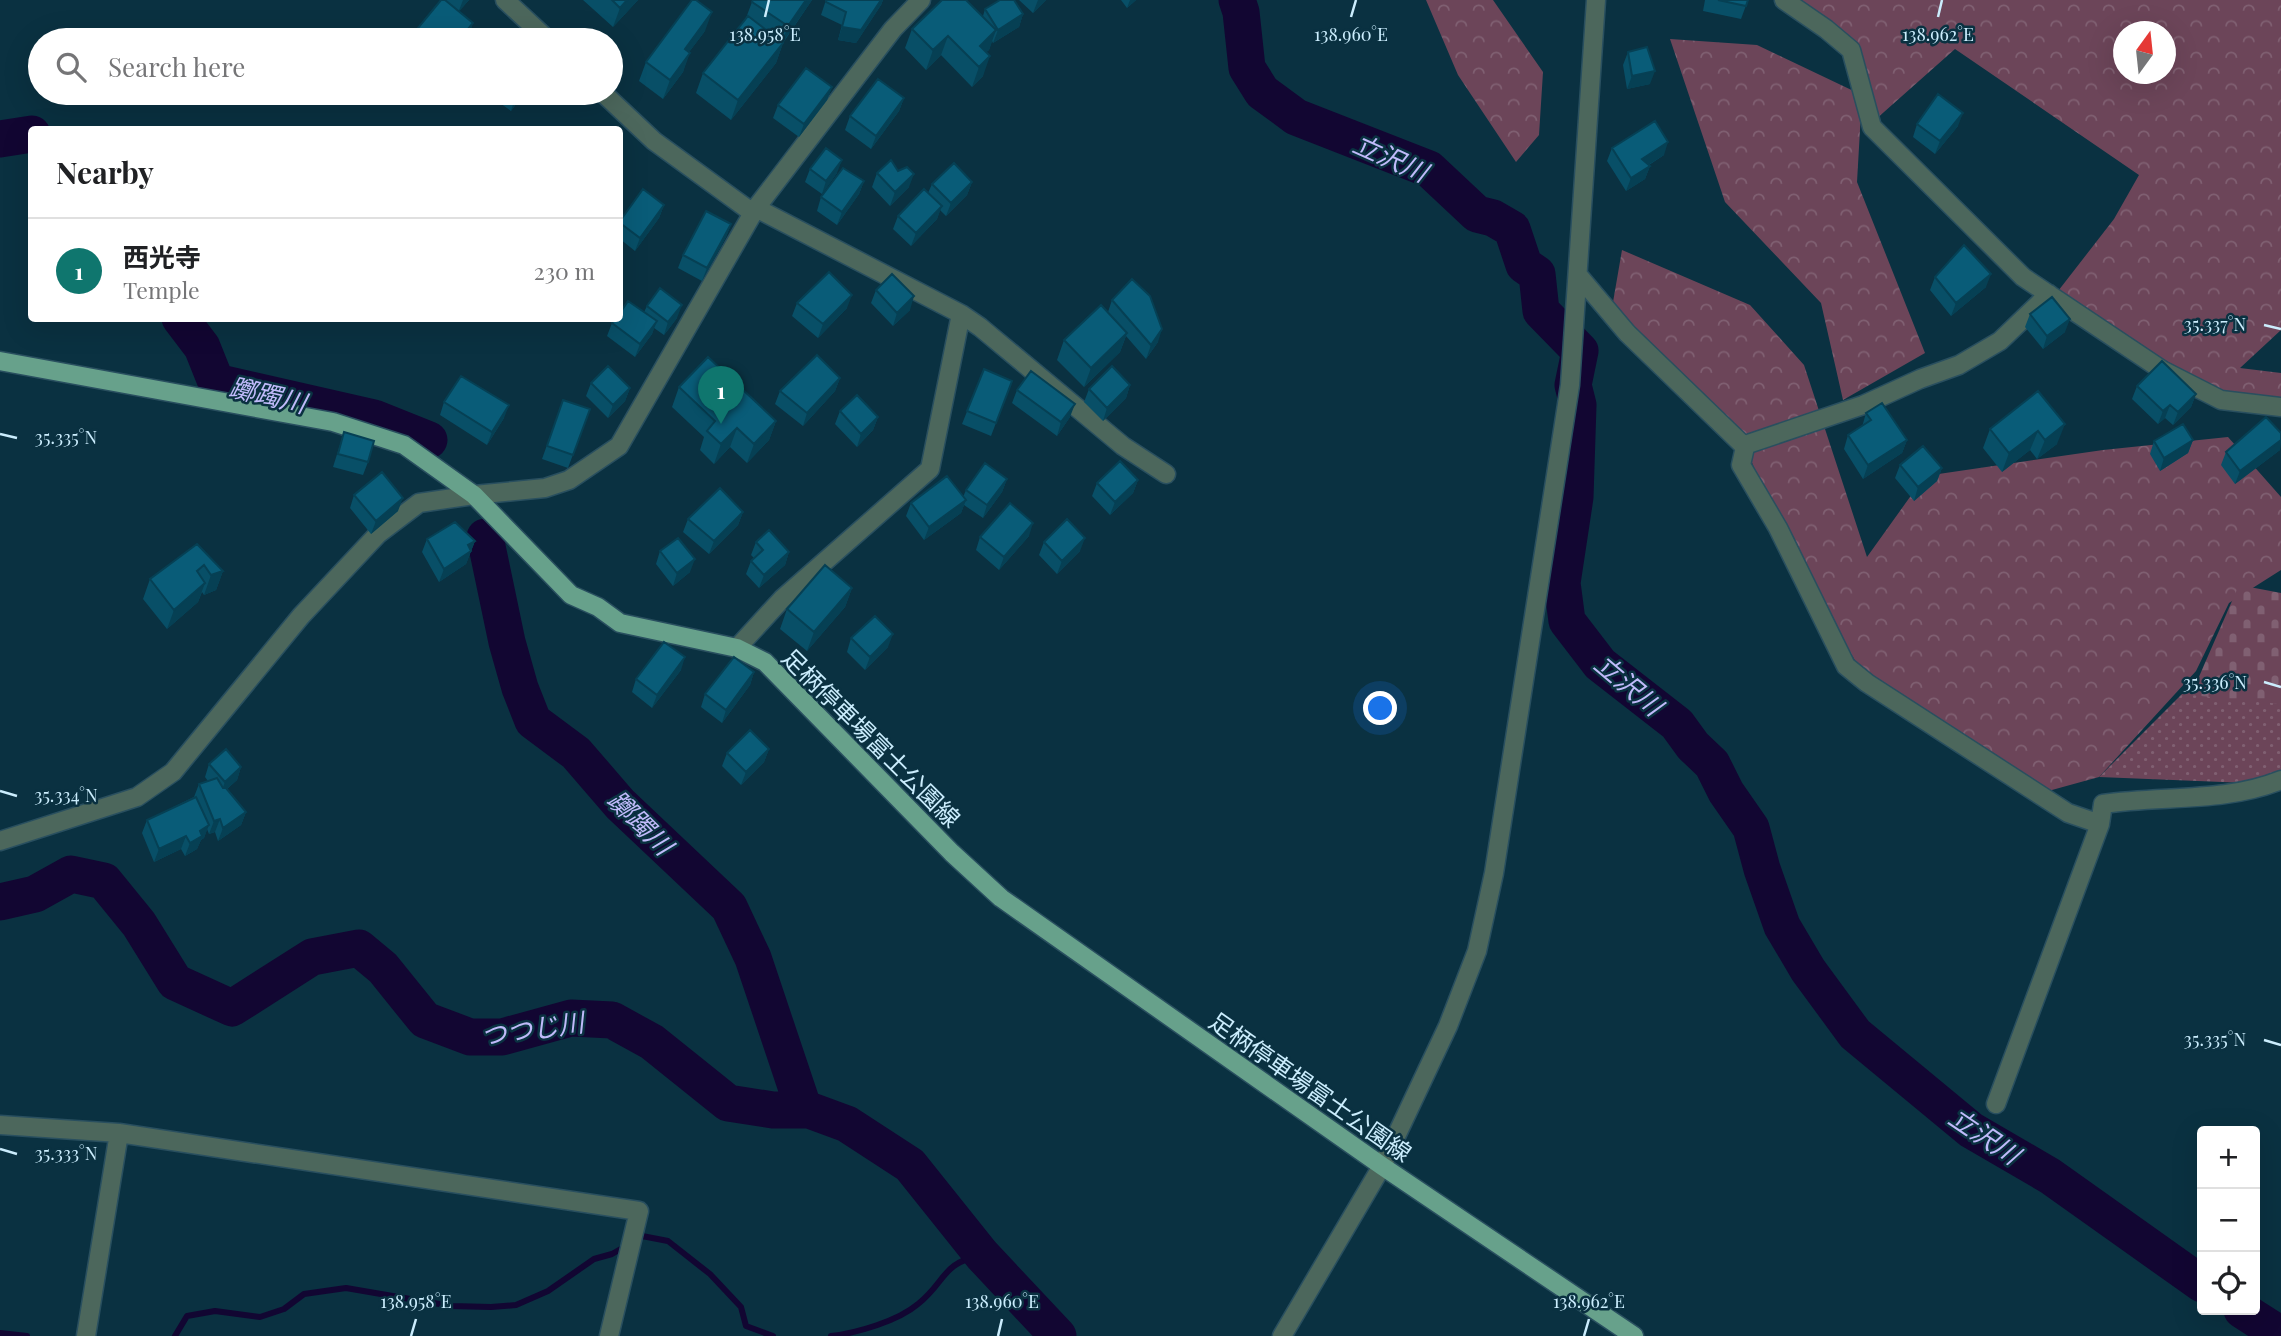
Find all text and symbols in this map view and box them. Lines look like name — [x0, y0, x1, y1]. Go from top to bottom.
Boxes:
north arrow — [2113, 21, 2176, 84]
text: 138.958°E — [729, 22, 801, 46]
text: 138.960°E — [1314, 22, 1388, 46]
text: 138.962°E — [1902, 22, 1974, 46]
search box — [28, 28, 623, 105]
icon: search — [52, 48, 90, 86]
text: Search here — [108, 49, 245, 84]
water label: 立沢川 — [1348, 125, 1436, 190]
text: Nearby — [56, 152, 154, 192]
text: 西光寺 — [123, 239, 201, 274]
text: 1 — [75, 255, 83, 286]
text: 230 m — [534, 255, 595, 286]
text: Temple — [123, 274, 200, 305]
text: 35.337°N — [2184, 312, 2246, 336]
pin: 1 — [698, 366, 744, 424]
water label: 躑躅川 — [226, 368, 313, 420]
text: 35.335°N — [35, 425, 97, 449]
street label: 足柄停車場富士公園線 — [776, 641, 968, 833]
water label: 立沢川 — [1588, 646, 1672, 724]
text: 35.336°N — [2183, 670, 2247, 694]
your location — [1363, 691, 1397, 725]
water label: 躑躅川 — [601, 782, 683, 864]
text: 35.334°N — [34, 783, 98, 807]
water label: つつじ川 — [478, 1003, 589, 1053]
street label: 足柄停車場富士公園線 — [1204, 1004, 1418, 1168]
text: 35.335°N — [2184, 1027, 2246, 1051]
water label: 立沢川 — [1943, 1099, 2030, 1173]
map controls — [2197, 1126, 2260, 1315]
button: + — [2197, 1126, 2260, 1189]
text: 35.333°N — [35, 1141, 98, 1165]
button: − — [2197, 1189, 2260, 1252]
button: locate — [2197, 1252, 2260, 1315]
text: 138.958°E — [380, 1289, 452, 1313]
text: 138.960°E — [965, 1289, 1039, 1313]
text: 138.962°E — [1553, 1289, 1625, 1313]

